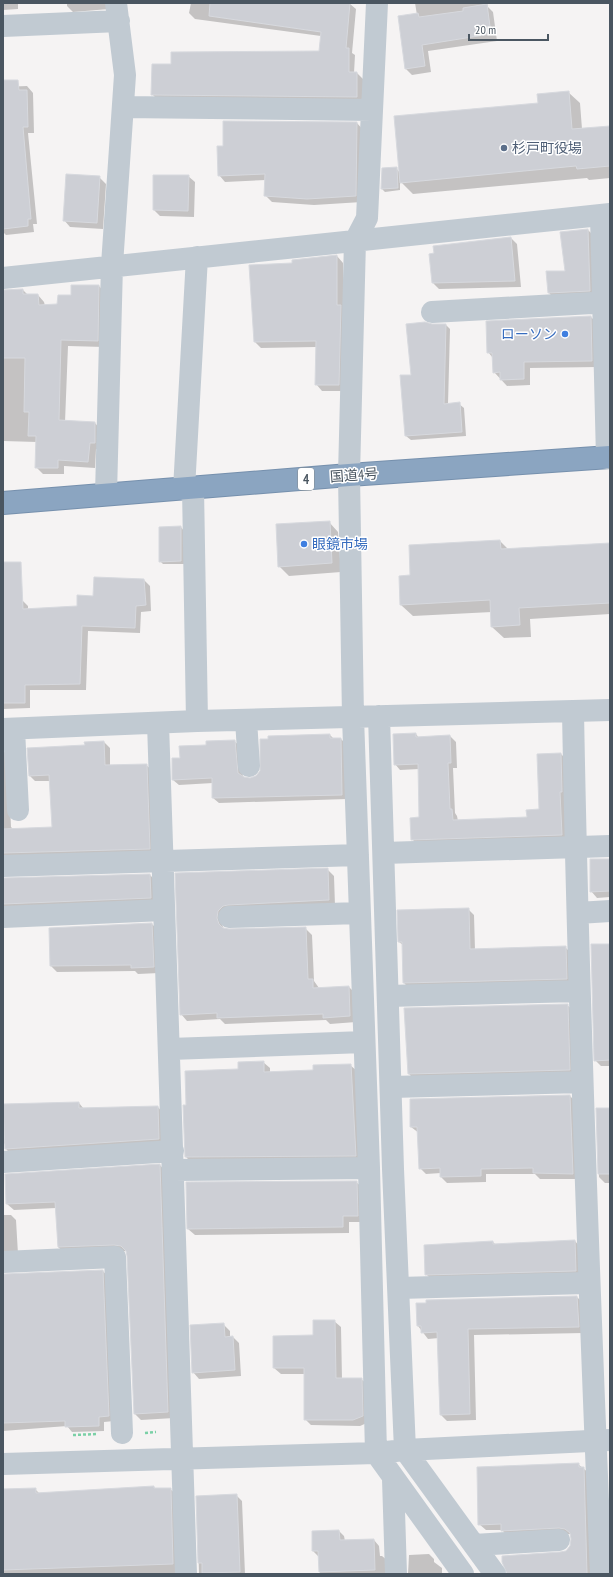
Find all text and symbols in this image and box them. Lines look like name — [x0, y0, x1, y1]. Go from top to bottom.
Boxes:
scale bar — [469, 16, 548, 42]
text: 20 m — [475, 22, 496, 37]
place label: 杉戸町役場 — [512, 139, 582, 157]
marker: 杉戸町役場 — [499, 143, 509, 153]
place label: ローソン — [501, 325, 557, 343]
marker: ローソン — [560, 329, 570, 339]
street label: 国道4号 — [329, 464, 379, 486]
road number: 4 — [298, 468, 314, 490]
place label: 眼鏡市場 — [312, 535, 368, 553]
marker: 眼鏡市場 — [299, 539, 309, 549]

